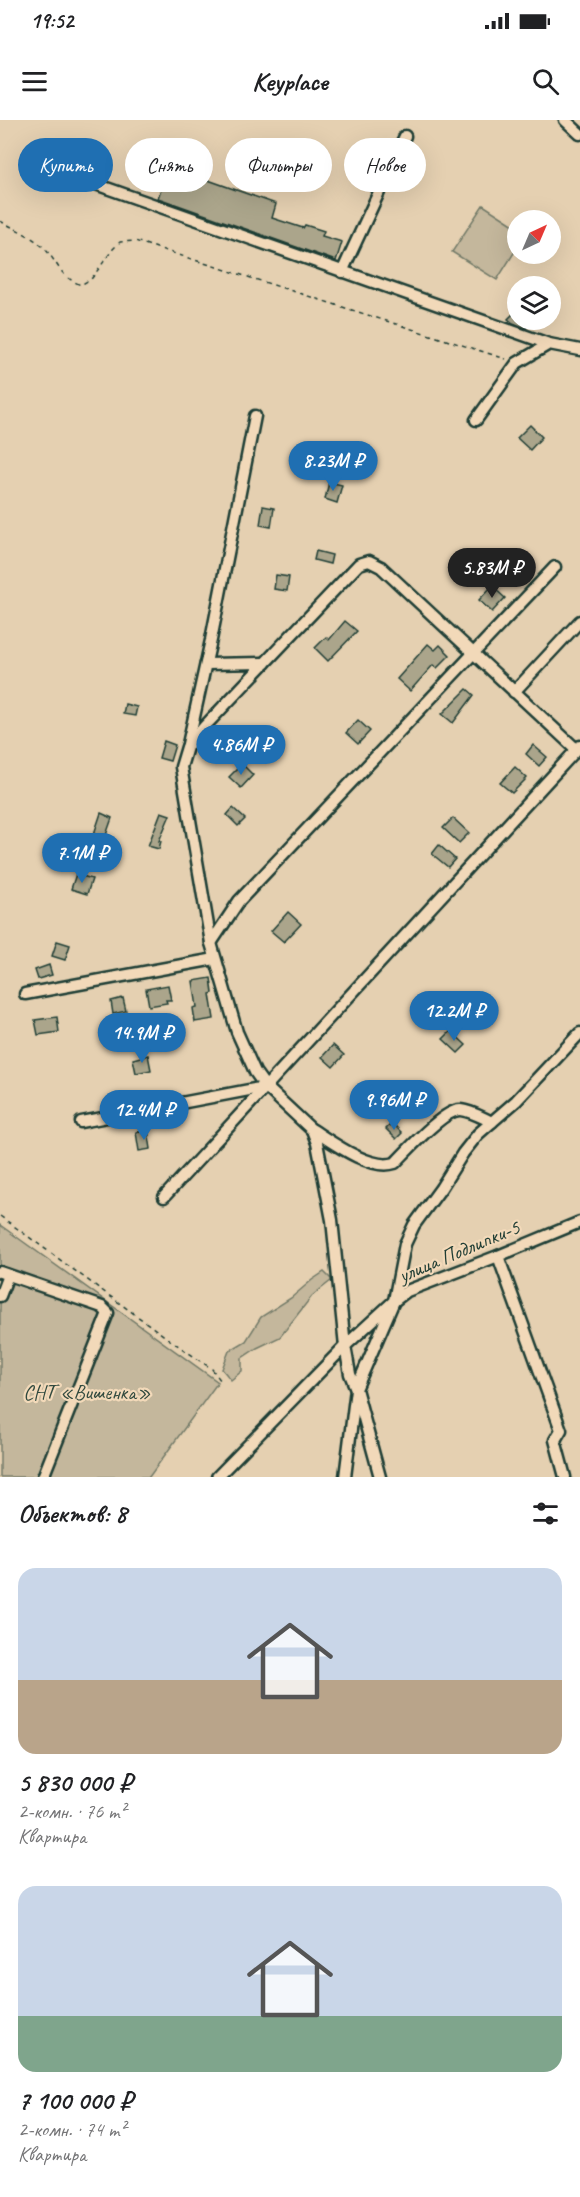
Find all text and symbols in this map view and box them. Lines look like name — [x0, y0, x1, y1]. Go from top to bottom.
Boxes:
text: 19:52 — [30, 7, 73, 35]
text: Keyplace — [252, 64, 328, 98]
icon: menu — [18, 65, 51, 98]
icon: search — [529, 65, 562, 98]
chip: Купить — [18, 138, 113, 192]
chip: Снять — [125, 138, 213, 192]
chip: Фильтры — [225, 138, 332, 192]
chip: Новое — [344, 138, 426, 192]
north arrow — [507, 210, 561, 264]
map controls — [507, 210, 561, 330]
button: layers — [507, 276, 561, 330]
pin: 8.23M ₽ — [278, 441, 388, 492]
text: 8.23M ₽ — [303, 448, 363, 473]
pin: 5.83M ₽ — [437, 548, 547, 599]
text: 5.83M ₽ — [462, 555, 522, 580]
pin: 4.86M ₽ — [186, 725, 296, 776]
text: 4.86M ₽ — [210, 732, 272, 757]
pin: 7.1M ₽ — [33, 833, 131, 884]
text: 7.1M ₽ — [56, 840, 108, 865]
pin: 12.2M ₽ — [399, 991, 509, 1042]
text: 12.2M ₽ — [424, 998, 484, 1023]
pin: 14.9M ₽ — [87, 1013, 197, 1064]
text: 14.9M ₽ — [112, 1020, 172, 1045]
pin: 9.96M ₽ — [339, 1080, 449, 1131]
text: 9.96M ₽ — [364, 1087, 424, 1112]
pin: 12.4M ₽ — [89, 1090, 199, 1141]
text: 12.4M ₽ — [114, 1097, 174, 1122]
street label: улица Подлипки-5 — [393, 1213, 525, 1289]
park label: СНТ «Вишенка» — [23, 1379, 151, 1405]
text: Объектов: 8 — [18, 1497, 127, 1530]
icon: filters — [529, 1497, 562, 1530]
icon: home — [236, 1607, 344, 1715]
text: 5 830 000 ₽ — [18, 1766, 132, 1799]
text: 2-комн. · 76 m² — [18, 1799, 126, 1824]
text: Квартира — [18, 1824, 86, 1849]
icon: home — [236, 1925, 344, 2033]
text: 7 100 000 ₽ — [18, 2084, 132, 2117]
text: 2-комн. · 74 m² — [18, 2117, 126, 2142]
text: Квартира — [18, 2142, 86, 2167]

